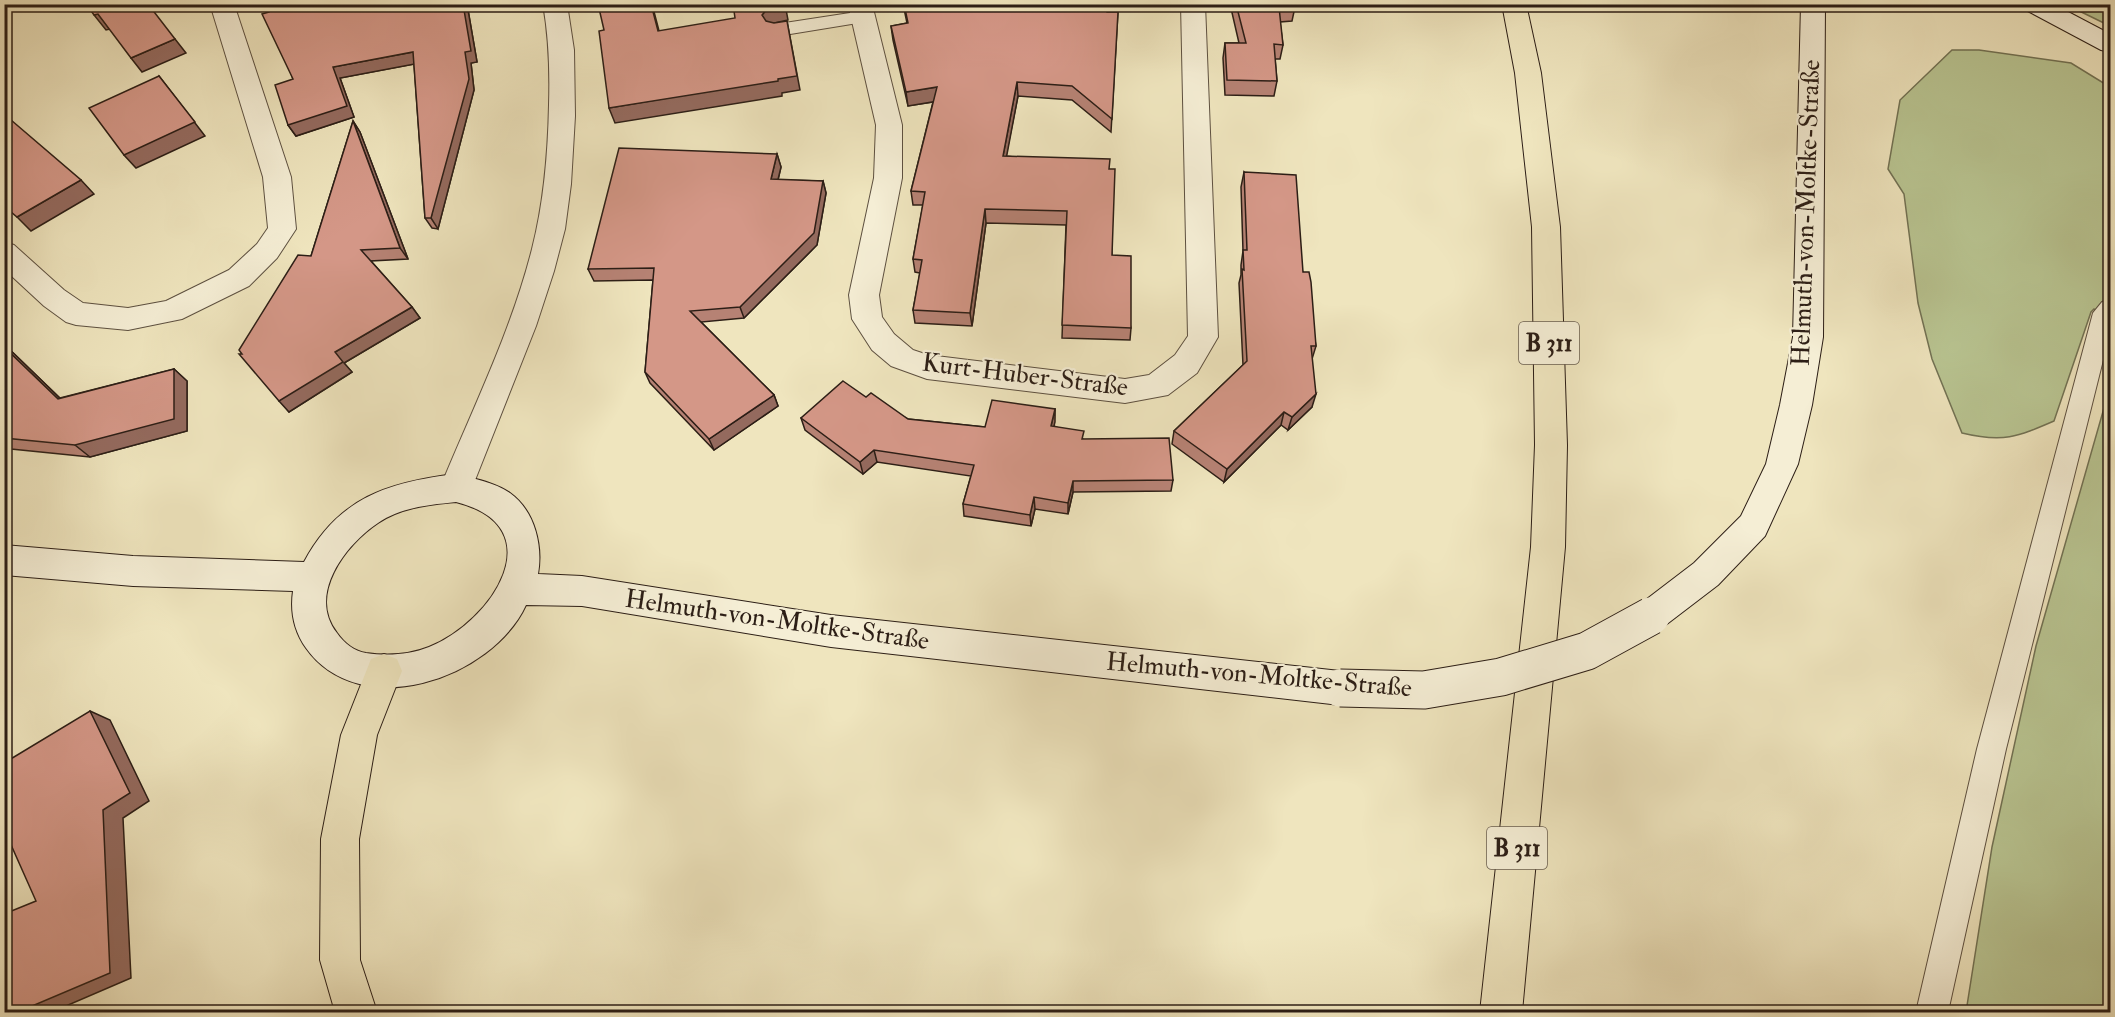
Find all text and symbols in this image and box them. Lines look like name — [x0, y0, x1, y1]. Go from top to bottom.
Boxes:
street label: Helmuth-von-Moltke-Straße — [1785, 59, 1827, 367]
road number: B 311 — [1519, 322, 1579, 364]
street label: Kurt-Huber-Straße — [920, 346, 1130, 404]
street label: Helmuth-von-Moltke-Straße — [623, 583, 931, 657]
street label: Helmuth-von-Moltke-Straße — [1105, 646, 1413, 704]
road number: B 311 — [1487, 827, 1547, 869]

